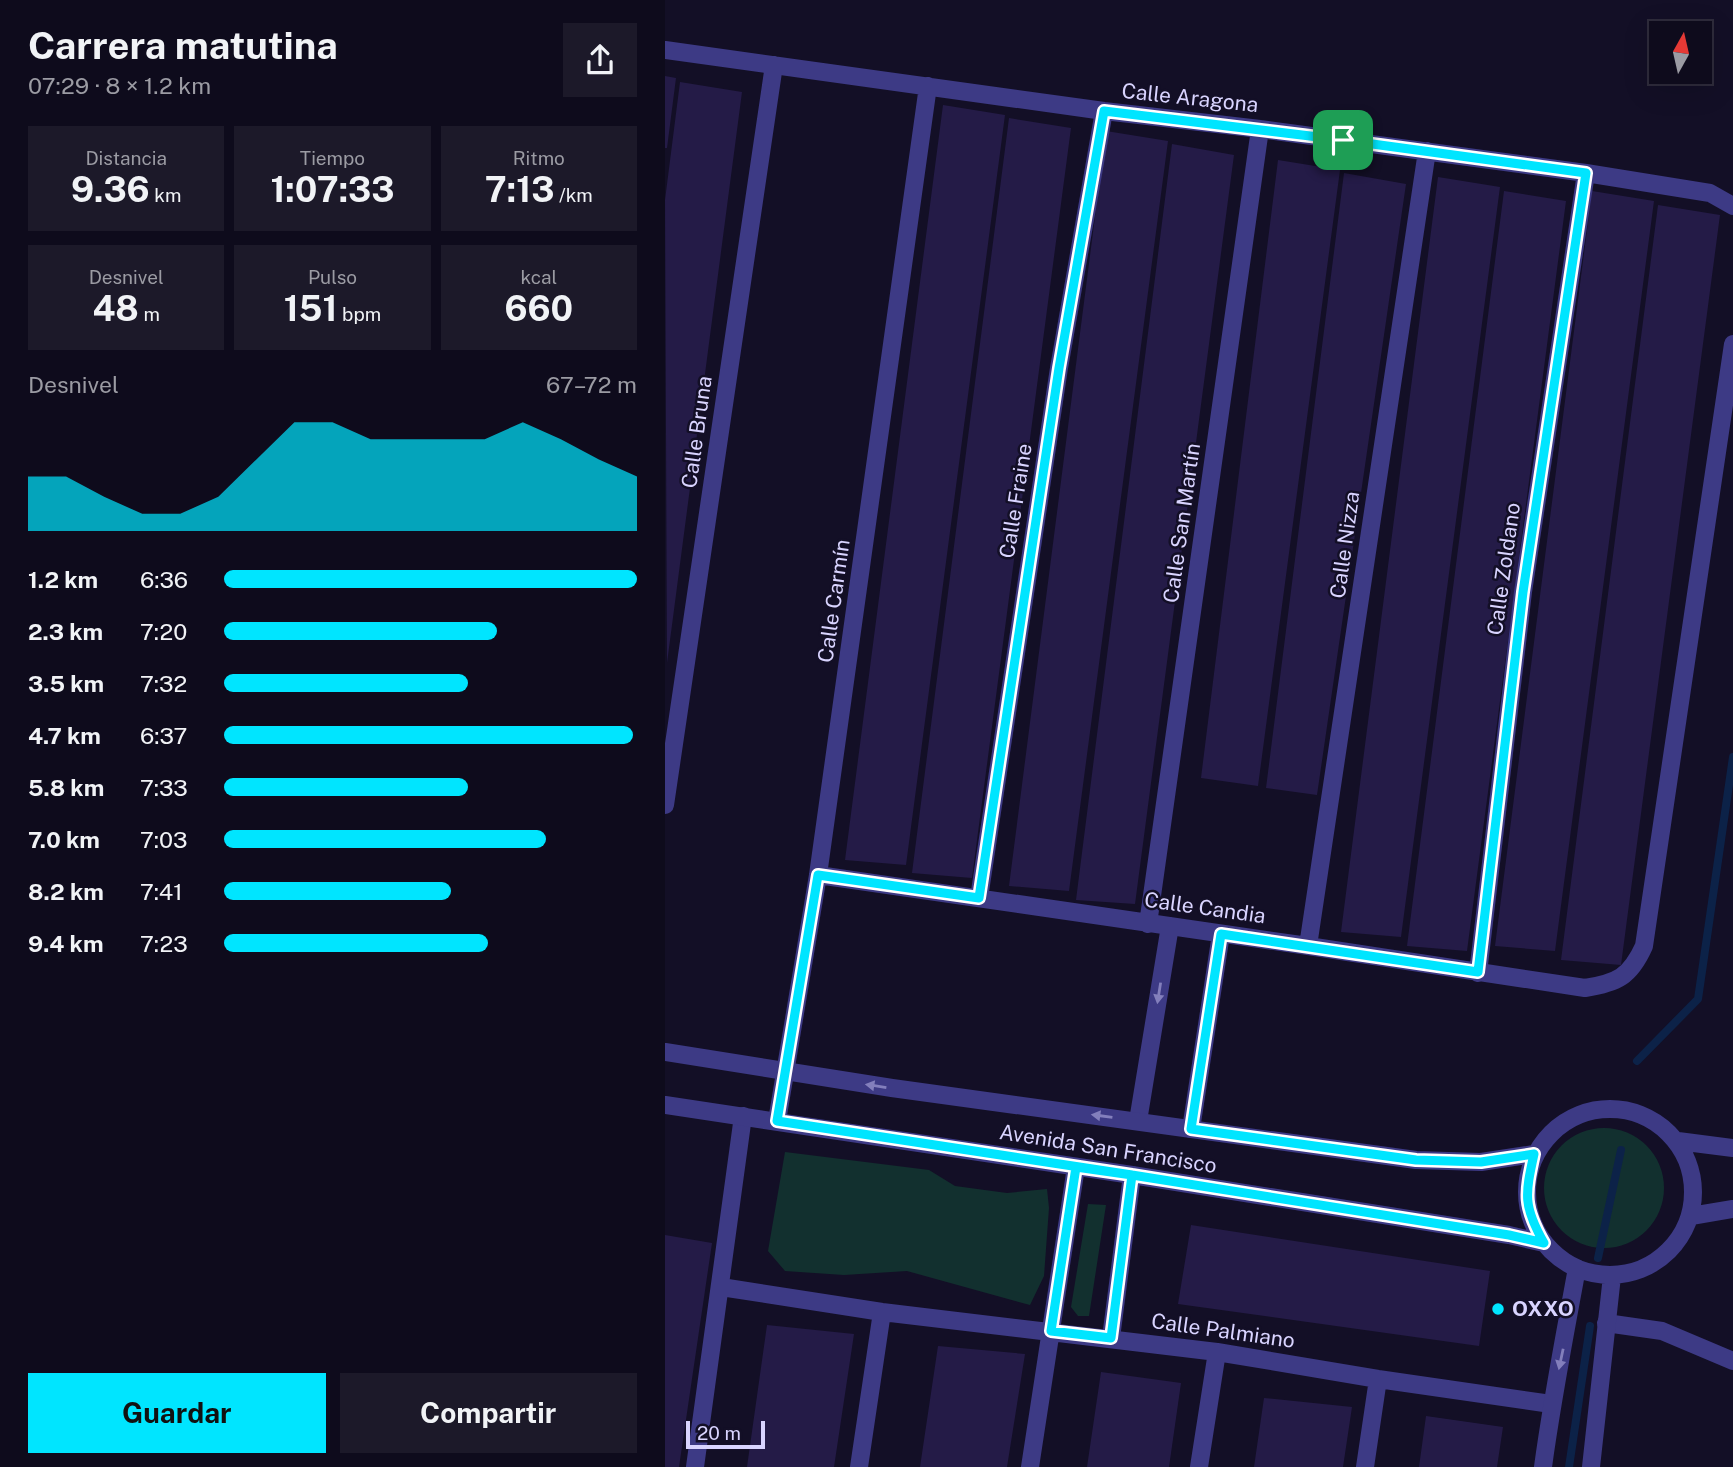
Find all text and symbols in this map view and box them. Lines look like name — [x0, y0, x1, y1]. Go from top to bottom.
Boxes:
north arrow — [1649, 21, 1711, 84]
map controls — [1649, 21, 1712, 84]
text: Carrera matutina — [28, 23, 338, 68]
button: share — [563, 23, 637, 97]
text: 07:29 · 8 × 1.2 km — [28, 72, 211, 99]
street label: Calle Aragona — [1120, 78, 1260, 117]
pin — [1313, 110, 1373, 170]
icon: arrive — [1324, 121, 1362, 159]
text: Distancia — [85, 147, 167, 169]
text: Tiempo — [300, 147, 365, 169]
text: Ritmo — [513, 147, 565, 169]
text: 9.36 — [71, 169, 150, 210]
text: 1:07:33 — [270, 169, 395, 210]
text: 7:13 — [485, 169, 554, 210]
text: km — [150, 184, 181, 206]
text: /km — [554, 184, 593, 206]
text: Desnivel — [89, 266, 164, 288]
text: Pulso — [308, 266, 357, 288]
text: kcal — [520, 266, 557, 288]
text: 48 — [92, 288, 139, 329]
text: 151 — [284, 288, 337, 329]
text: 660 — [505, 288, 573, 329]
text: m — [139, 303, 160, 325]
text: bpm — [337, 303, 381, 325]
text: Desnivel — [28, 371, 119, 398]
text: 67–72 m — [546, 371, 637, 398]
street label: Calle Bruna — [676, 374, 717, 490]
street label: Calle San Martín — [1158, 441, 1205, 604]
street label: Calle Fraine — [994, 442, 1037, 560]
street label: Calle Nizza — [1325, 490, 1364, 600]
street label: Calle Zoldano — [1482, 501, 1525, 637]
street label: Calle Carmín — [812, 538, 855, 664]
text: 1.2 km — [28, 566, 98, 593]
text: 6:36 — [140, 566, 188, 593]
text: 2.3 km — [28, 618, 103, 645]
text: 7:20 — [140, 618, 187, 645]
text: 3.5 km — [28, 670, 104, 697]
text: 7:32 — [140, 670, 187, 697]
text: 4.7 km — [28, 722, 101, 749]
text: 6:37 — [140, 722, 187, 749]
text: 5.8 km — [28, 774, 104, 801]
text: 7:33 — [140, 774, 188, 801]
text: 7.0 km — [28, 826, 100, 853]
text: 7:03 — [140, 826, 187, 853]
text: 8.2 km — [28, 878, 104, 905]
text: 7:41 — [140, 878, 183, 905]
street label: Calle Candia — [1143, 887, 1267, 928]
text: 9.4 km — [28, 930, 103, 957]
text: 7:23 — [140, 930, 188, 957]
one-way arrow — [1153, 982, 1164, 1004]
one-way arrow — [865, 1080, 887, 1091]
one-way arrow — [1091, 1110, 1113, 1121]
street label: Avenida San Francisco — [998, 1119, 1219, 1178]
place label: OXXO — [1512, 1296, 1574, 1321]
marker: OXXO — [1490, 1301, 1506, 1317]
street label: Calle Palmiano — [1150, 1308, 1296, 1353]
one-way arrow — [1555, 1348, 1566, 1370]
button: Guardar — [28, 1373, 326, 1453]
button: Compartir — [340, 1373, 637, 1453]
scale bar — [686, 1418, 765, 1450]
text: 20 m — [697, 1422, 741, 1444]

